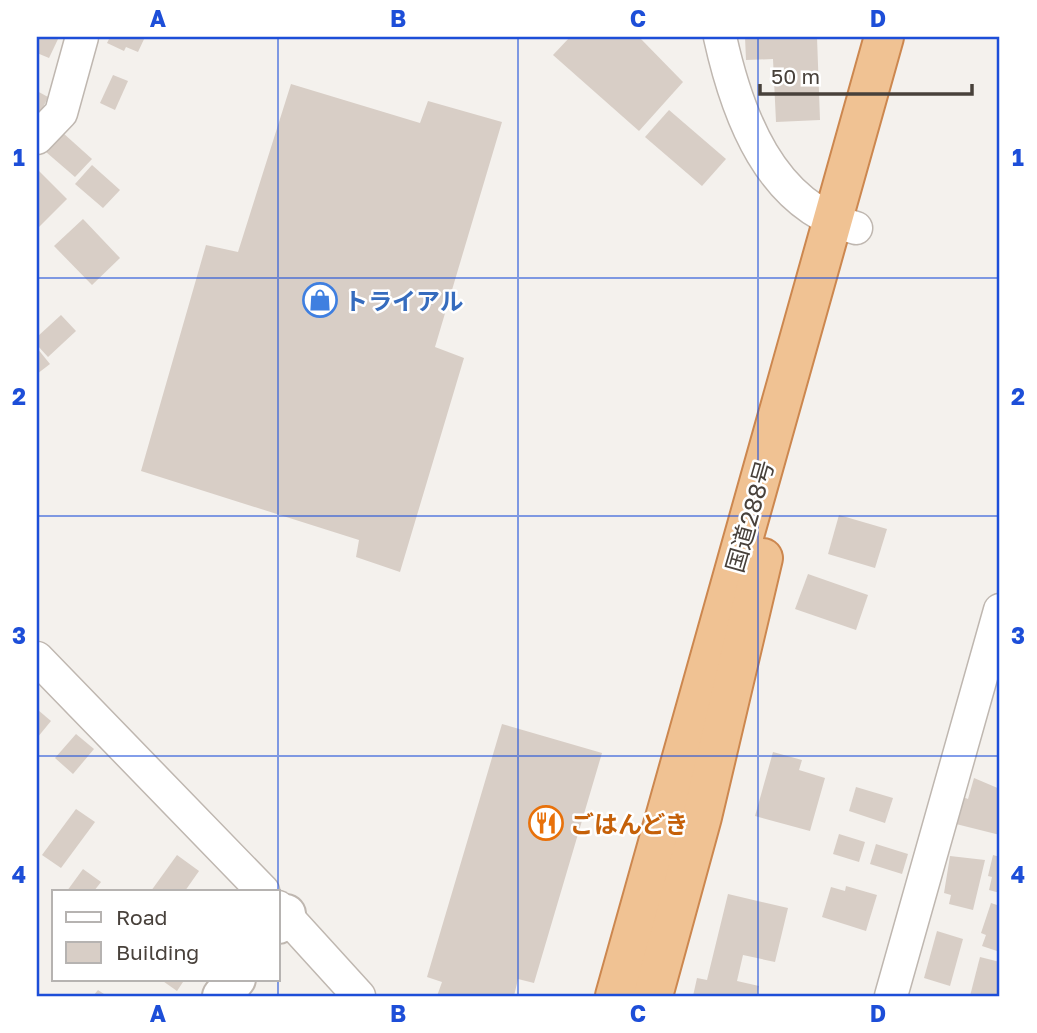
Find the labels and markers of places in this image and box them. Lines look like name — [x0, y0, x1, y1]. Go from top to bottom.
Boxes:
shop icon: トライアル — [301, 281, 339, 319]
place label: トライアル — [344, 286, 464, 315]
restaurant icon: ごはんどき — [527, 804, 565, 842]
place label: ごはんどき — [570, 809, 689, 838]

